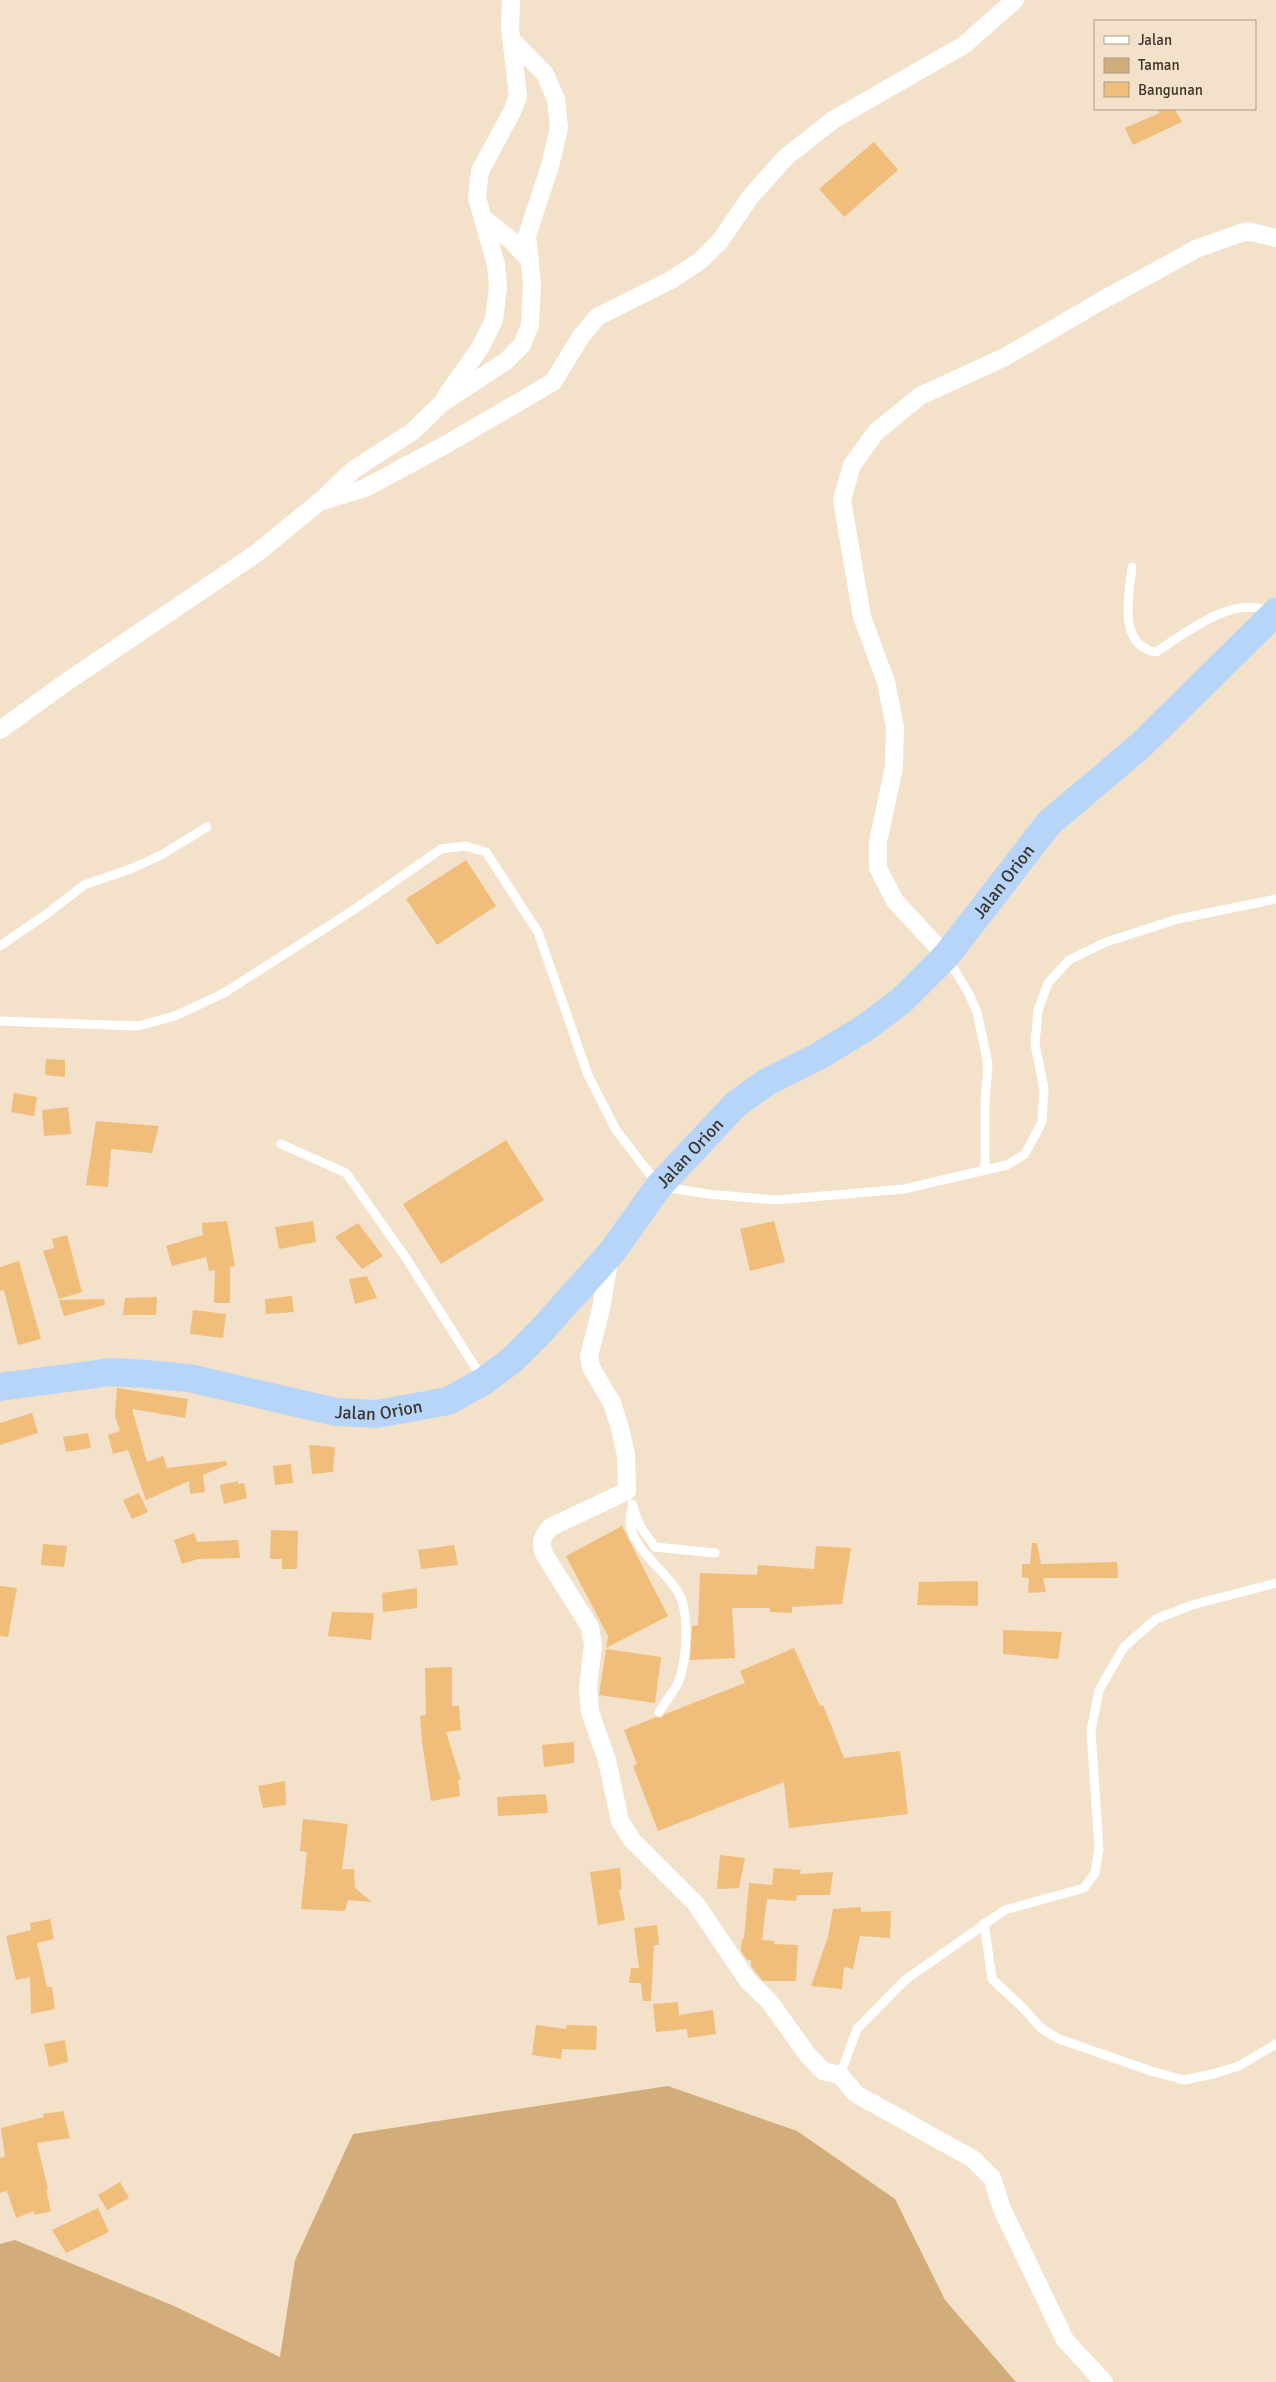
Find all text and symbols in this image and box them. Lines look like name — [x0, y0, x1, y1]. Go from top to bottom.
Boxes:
legend — [1094, 20, 1256, 110]
text: Jalan — [1138, 31, 1172, 49]
text: Taman — [1138, 56, 1180, 74]
text: Bangunan — [1138, 81, 1203, 99]
street label: Jalan Orion — [968, 840, 1039, 923]
street label: Jalan Orion — [652, 1113, 728, 1193]
street label: Jalan Orion — [334, 1395, 424, 1425]

